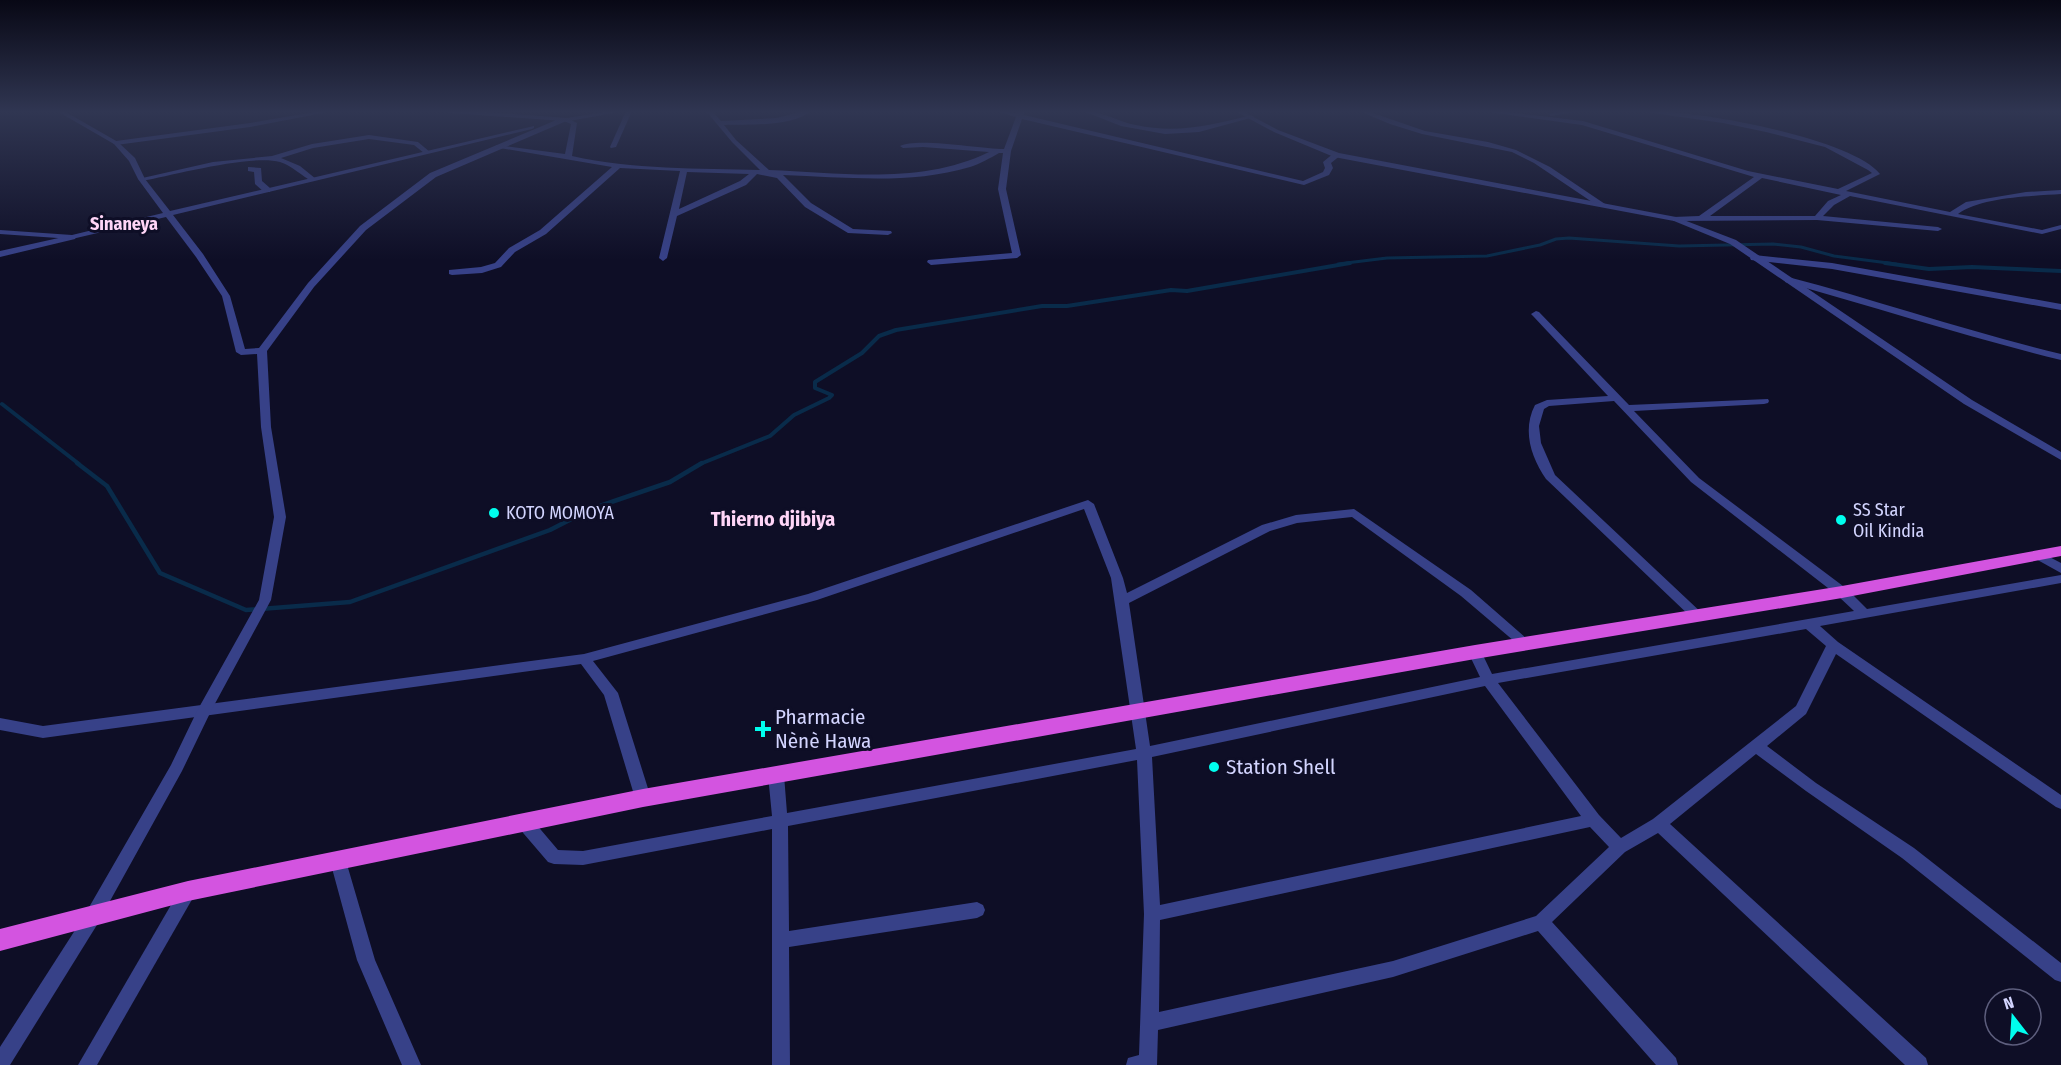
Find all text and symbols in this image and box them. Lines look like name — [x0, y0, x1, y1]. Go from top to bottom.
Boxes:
district label: Sinaneya — [90, 213, 158, 235]
place label: SS Star Oil Kindia — [1853, 499, 1925, 542]
place label: KOTO MOMOYA — [506, 502, 614, 524]
marker: KOTO MOMOYA — [487, 506, 501, 520]
district label: Thierno djibiya — [711, 507, 835, 531]
marker: SS Star Oil Kindia — [1834, 513, 1848, 527]
place label: Pharmacie Nènè Hawa — [775, 704, 871, 754]
marker: Pharmacie Nènè Hawa — [756, 722, 770, 736]
place label: Station Shell — [1226, 754, 1336, 780]
marker: Station Shell — [1207, 760, 1221, 774]
north arrow — [1983, 987, 2043, 1047]
text: N — [2001, 993, 2016, 1014]

